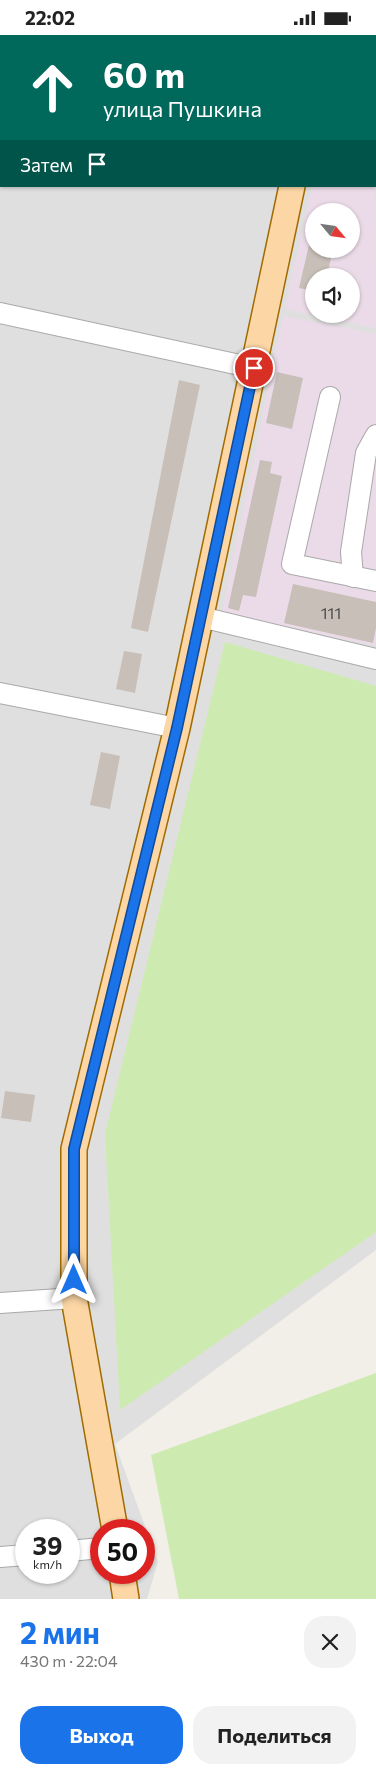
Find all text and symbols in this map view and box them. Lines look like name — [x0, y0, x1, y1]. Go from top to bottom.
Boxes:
text: 22:02 — [25, 6, 75, 29]
text: 60 m — [103, 52, 185, 95]
icon: ahead — [20, 55, 85, 120]
text: улица Пушкина — [103, 95, 262, 122]
icon: arrive — [83, 150, 111, 178]
text: Затем — [20, 153, 73, 176]
north arrow — [305, 203, 360, 257]
map controls — [305, 203, 360, 323]
button: sound — [305, 268, 360, 323]
pin — [233, 347, 275, 389]
icon: arrive — [240, 354, 268, 382]
house number: 111 — [321, 603, 341, 622]
position arrow — [47, 1253, 99, 1305]
speed limit sign: 50 — [90, 1519, 155, 1584]
text: 39 — [33, 1530, 63, 1560]
text: km/h — [33, 1557, 62, 1571]
text: 2 мин — [20, 1613, 100, 1650]
button: close — [304, 1616, 356, 1668]
text: 430 m · 22:04 — [20, 1651, 118, 1670]
button: Выход — [20, 1706, 183, 1764]
button: Поделиться — [193, 1706, 356, 1764]

